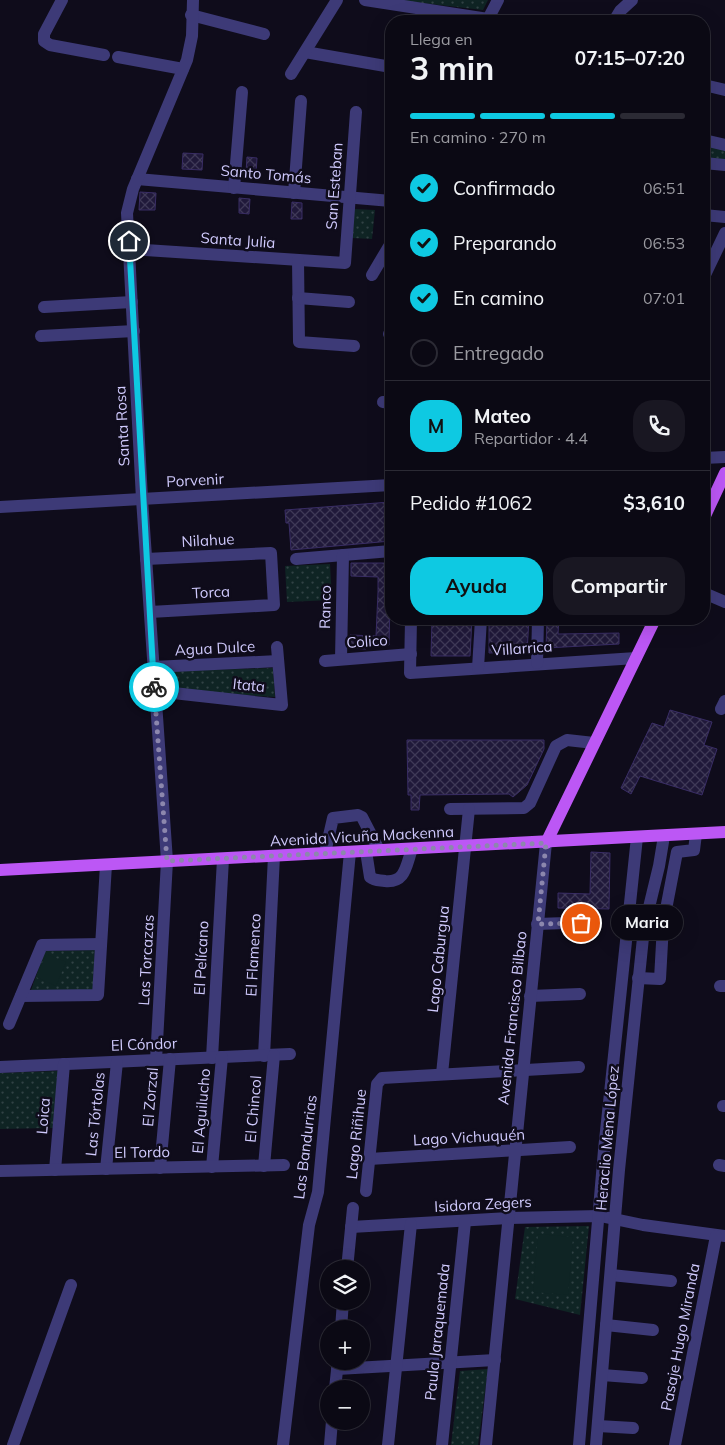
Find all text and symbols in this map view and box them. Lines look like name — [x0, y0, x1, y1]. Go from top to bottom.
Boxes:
text: Llega en — [410, 29, 473, 49]
text: 07:15–07:20 — [575, 46, 685, 70]
text: 3 min — [410, 48, 494, 88]
text: En camino · 270 m — [410, 127, 546, 147]
street label: San Esteban — [321, 142, 347, 230]
street label: Santo Tomás — [220, 161, 312, 187]
icon: check — [410, 174, 438, 202]
text: Confirmado — [453, 176, 555, 200]
text: 06:51 — [643, 178, 685, 198]
pin — [108, 220, 150, 262]
icon: home — [115, 227, 143, 255]
street label: Santa Julia — [200, 228, 276, 252]
icon: check — [410, 229, 438, 257]
text: Preparando — [453, 231, 557, 255]
text: 06:53 — [643, 233, 685, 253]
icon: check — [410, 284, 438, 312]
text: En camino — [453, 286, 544, 310]
text: 07:01 — [643, 288, 685, 308]
text: Entregado — [453, 341, 544, 365]
street label: Santa Rosa — [110, 385, 134, 467]
button: phone — [633, 400, 685, 452]
text: Mateo — [474, 404, 531, 428]
text: M — [428, 414, 444, 438]
text: Repartidor · 4.4 — [474, 428, 588, 448]
street label: Porvenir — [166, 469, 225, 491]
text: Pedido #1062 — [410, 491, 532, 515]
text: $3,610 — [623, 491, 685, 515]
street label: Nilahue — [181, 529, 235, 551]
button: Ayuda — [410, 557, 543, 615]
button: Compartir — [553, 557, 685, 615]
street label: Torca — [191, 582, 231, 602]
street label: Ranco — [315, 585, 335, 629]
street label: Colico — [346, 630, 388, 652]
street label: Agua Dulce — [174, 636, 256, 660]
street label: Villarrica — [491, 636, 553, 660]
courier — [129, 662, 179, 712]
icon: bike — [140, 673, 168, 701]
street label: Itata — [232, 674, 266, 696]
street label: Avenida Vicuña Mackenna — [269, 822, 455, 850]
pin — [560, 902, 602, 944]
street label: Lago Caburgua — [423, 905, 453, 1013]
callout: Maria — [611, 906, 684, 940]
icon: bag — [567, 909, 595, 937]
text: Maria — [625, 912, 669, 932]
street label: El Flamenco — [241, 913, 265, 997]
street label: Las Torcazas — [134, 914, 158, 1006]
street label: El Pelícano — [190, 920, 212, 996]
street label: Avenida Francisco Bilbao — [493, 930, 531, 1106]
street label: El Cóndor — [110, 1033, 178, 1055]
street label: Heraclio Mena López — [591, 1065, 623, 1211]
street label: El Zorzal — [138, 1067, 162, 1127]
street label: El Aguilucho — [188, 1068, 214, 1154]
street label: Las Tórtolas — [81, 1071, 109, 1157]
street label: El Chincol — [241, 1075, 265, 1143]
street label: Lago Riñihue — [342, 1088, 370, 1180]
street label: Las Bandurrias — [289, 1094, 321, 1200]
street label: Loica — [32, 1097, 54, 1135]
street label: Lago Vichuquén — [412, 1125, 526, 1149]
street label: El Tordo — [114, 1142, 170, 1162]
street label: Isidora Zegers — [434, 1192, 532, 1216]
map controls — [320, 1260, 370, 1430]
button: layers — [320, 1260, 370, 1310]
street label: Paula Jaraquemada — [420, 1262, 454, 1402]
street label: Pasaje Hugo Miranda — [656, 1262, 704, 1412]
button: + — [320, 1320, 370, 1370]
button: − — [320, 1380, 370, 1430]

